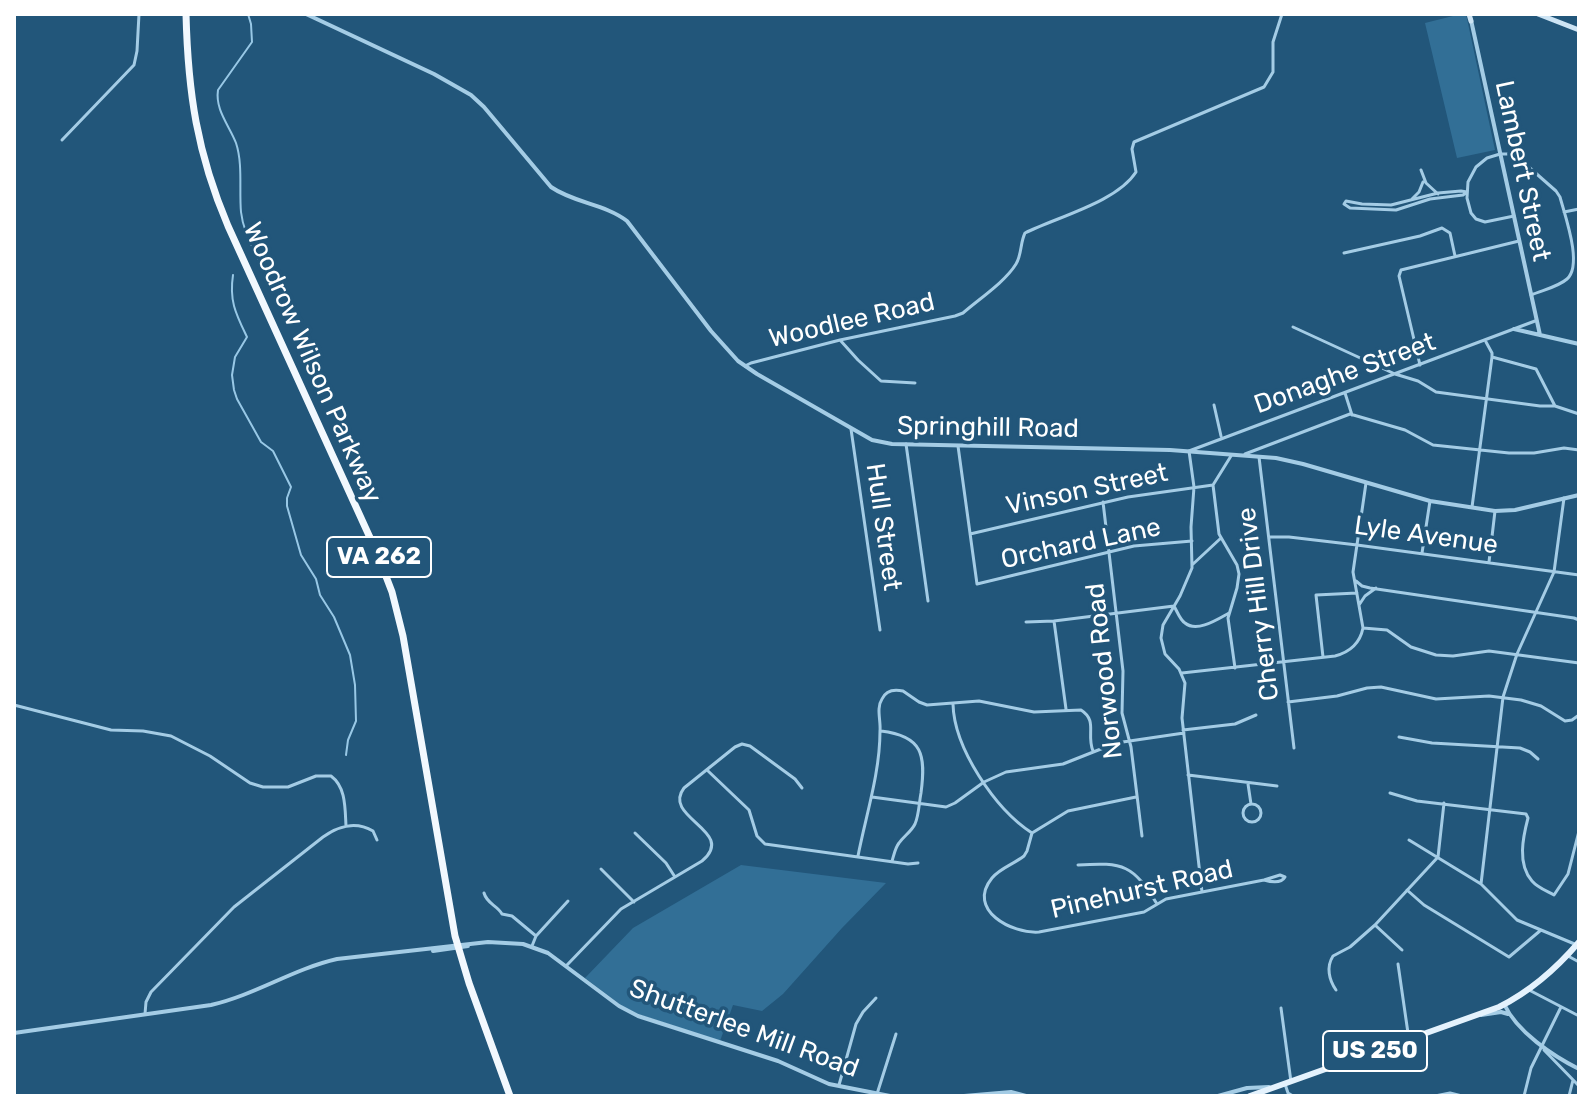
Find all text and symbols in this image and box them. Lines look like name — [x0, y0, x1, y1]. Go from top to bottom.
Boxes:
street label: Lambert Street — [1488, 78, 1556, 264]
street label: Woodrow Wilson Parkway — [236, 218, 388, 508]
street label: Woodlee Road — [766, 287, 938, 355]
street label: Donaghe Street — [1250, 327, 1440, 421]
street label: Springhill Road — [897, 411, 1079, 445]
street label: Vinson Street — [1003, 458, 1171, 522]
street label: Hull Street — [859, 461, 907, 593]
street label: Cherry Hill Drive — [1232, 506, 1286, 702]
street label: Lyle Avenue — [1352, 510, 1500, 562]
street label: Orchard Lane — [998, 512, 1164, 576]
road number: VA 262 — [327, 537, 431, 577]
street label: Norwood Road — [1080, 582, 1130, 760]
street label: Pinehurst Road — [1048, 854, 1236, 926]
street label: Shutterlee Mill Road — [625, 973, 863, 1085]
road number: US 250 — [1323, 1031, 1427, 1071]

